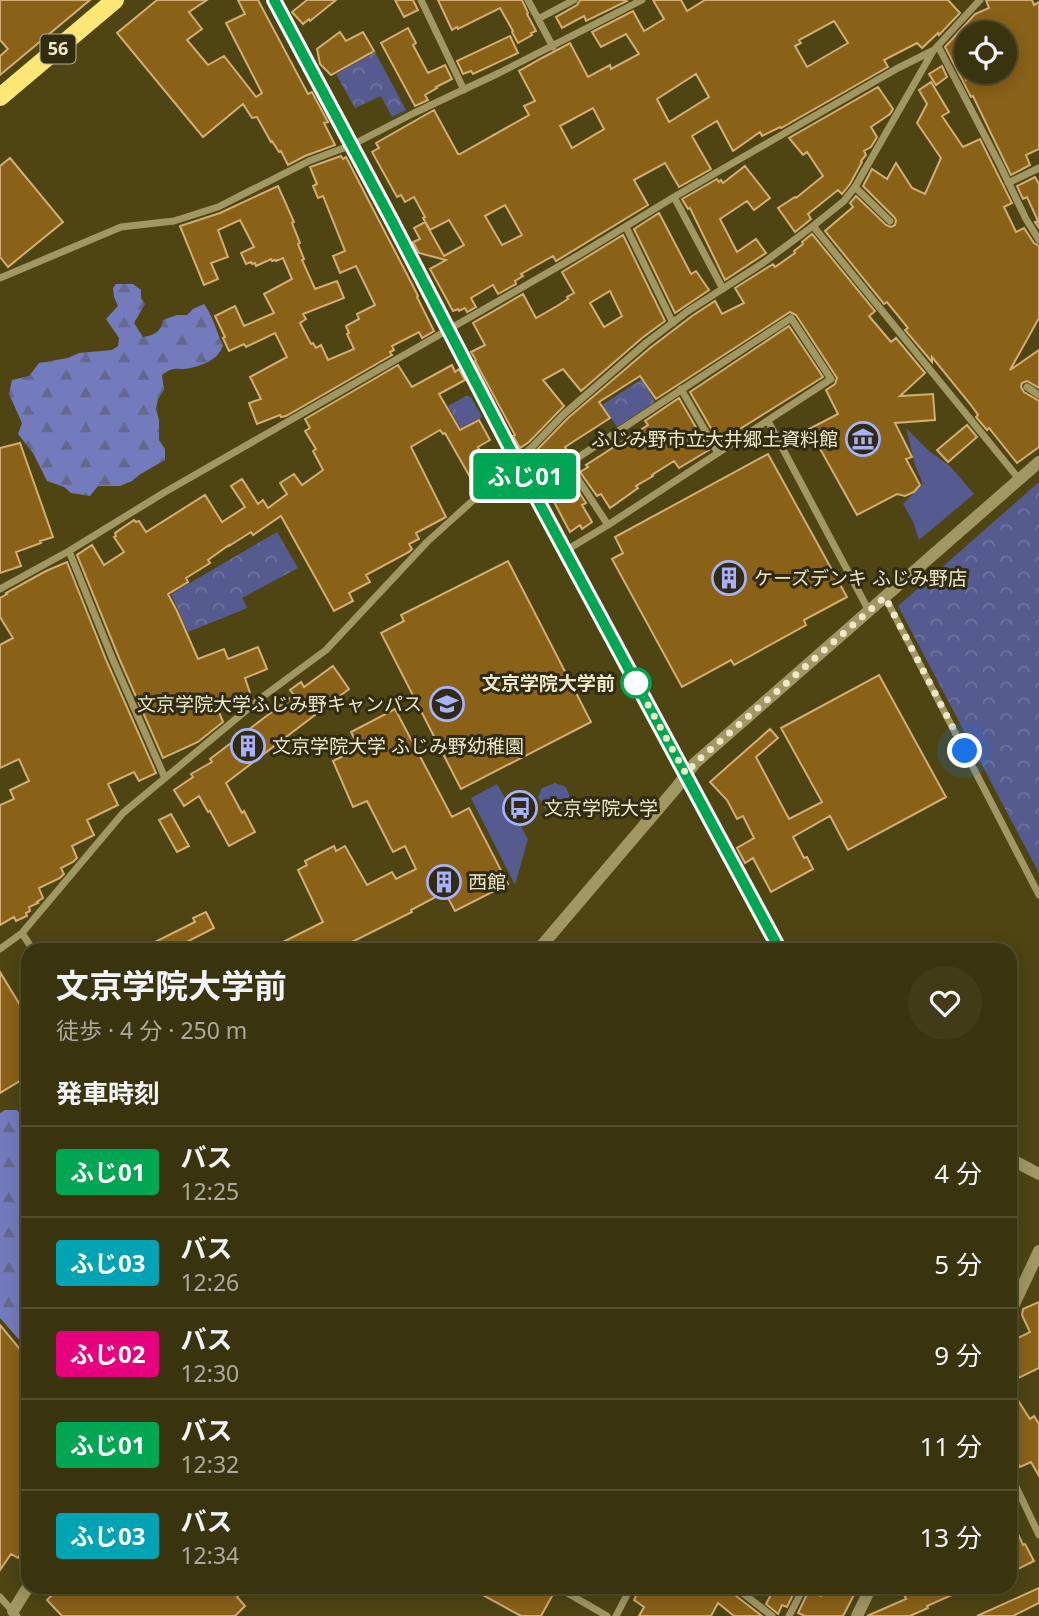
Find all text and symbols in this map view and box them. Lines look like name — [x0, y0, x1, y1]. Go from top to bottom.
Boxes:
map controls — [954, 21, 1017, 84]
button: locate — [954, 21, 1017, 84]
road number: 56 — [41, 34, 76, 64]
museum icon: ふじみ野市立大井郷土資料館 — [844, 420, 882, 458]
place label: ふじみ野市立大井郷土資料館 — [591, 426, 838, 452]
line badge: ふじ01 — [476, 453, 574, 499]
text: ふじ01 — [487, 459, 563, 492]
building icon: ケーズデンキ ふじみ野店 — [710, 559, 748, 597]
place label: ケーズデンキ ふじみ野店 — [754, 565, 967, 591]
marker: 文京学院大学前 — [621, 668, 651, 698]
place label: 文京学院大学前 — [482, 670, 615, 696]
school or university icon: 文京学院大学ふじみ野キャンパス — [428, 685, 466, 723]
place label: 文京学院大学ふじみ野キャンパス — [137, 691, 422, 717]
building icon: 文京学院大学 ふじみ野幼稚園 — [229, 727, 267, 765]
place label: 文京学院大学 ふじみ野幼稚園 — [272, 733, 524, 759]
your location — [947, 733, 982, 768]
bus stop icon: 文京学院大学 — [501, 789, 539, 827]
place label: 文京学院大学 — [544, 795, 658, 821]
building icon: 西館 — [425, 863, 463, 901]
place label: 西館 — [468, 869, 506, 895]
text: 文京学院大学前 — [56, 963, 287, 1008]
button: heart — [908, 966, 982, 1040]
text: 徒歩 · 4 分 · 250 m — [56, 1014, 247, 1046]
text: 発車時刻 — [56, 1075, 160, 1111]
text: バス — [180, 1139, 232, 1175]
text: ふじ01 — [70, 1155, 145, 1188]
text: 4 分 — [934, 1155, 982, 1191]
text: 12:25 — [180, 1175, 239, 1207]
text: バス — [180, 1230, 232, 1266]
text: ふじ03 — [70, 1246, 145, 1279]
text: 5 分 — [934, 1246, 982, 1282]
text: 12:26 — [180, 1266, 239, 1298]
text: バス — [180, 1321, 232, 1357]
text: ふじ02 — [70, 1337, 145, 1370]
text: 9 分 — [934, 1337, 982, 1373]
text: 12:30 — [180, 1357, 239, 1389]
text: バス — [180, 1412, 232, 1448]
text: ふじ01 — [70, 1428, 145, 1461]
text: 11 分 — [919, 1428, 982, 1464]
text: 12:32 — [180, 1448, 239, 1480]
text: バス — [180, 1503, 232, 1539]
text: ふじ03 — [70, 1519, 145, 1552]
text: 13 分 — [919, 1519, 982, 1555]
text: 12:34 — [180, 1539, 239, 1571]

